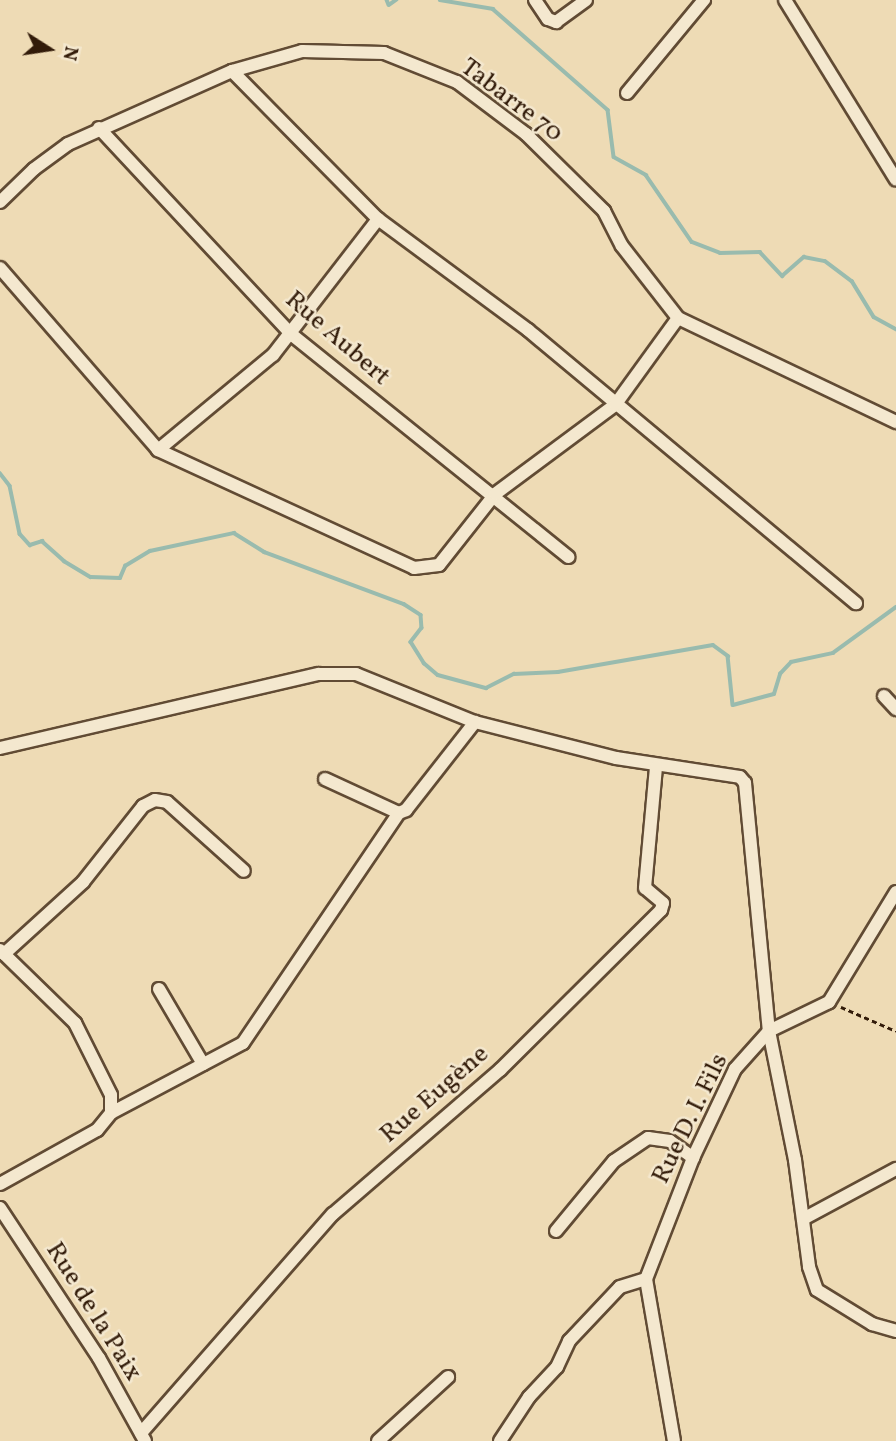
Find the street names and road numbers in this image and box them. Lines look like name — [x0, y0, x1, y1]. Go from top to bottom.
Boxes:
street label: Tabarre 70 — [454, 52, 568, 150]
street label: Rue Aubert — [278, 285, 396, 393]
street label: Rue Eugène — [374, 1039, 496, 1151]
street label: Rue D. I. Fils — [646, 1049, 736, 1189]
street label: Rue de la Paix — [38, 1237, 148, 1387]

